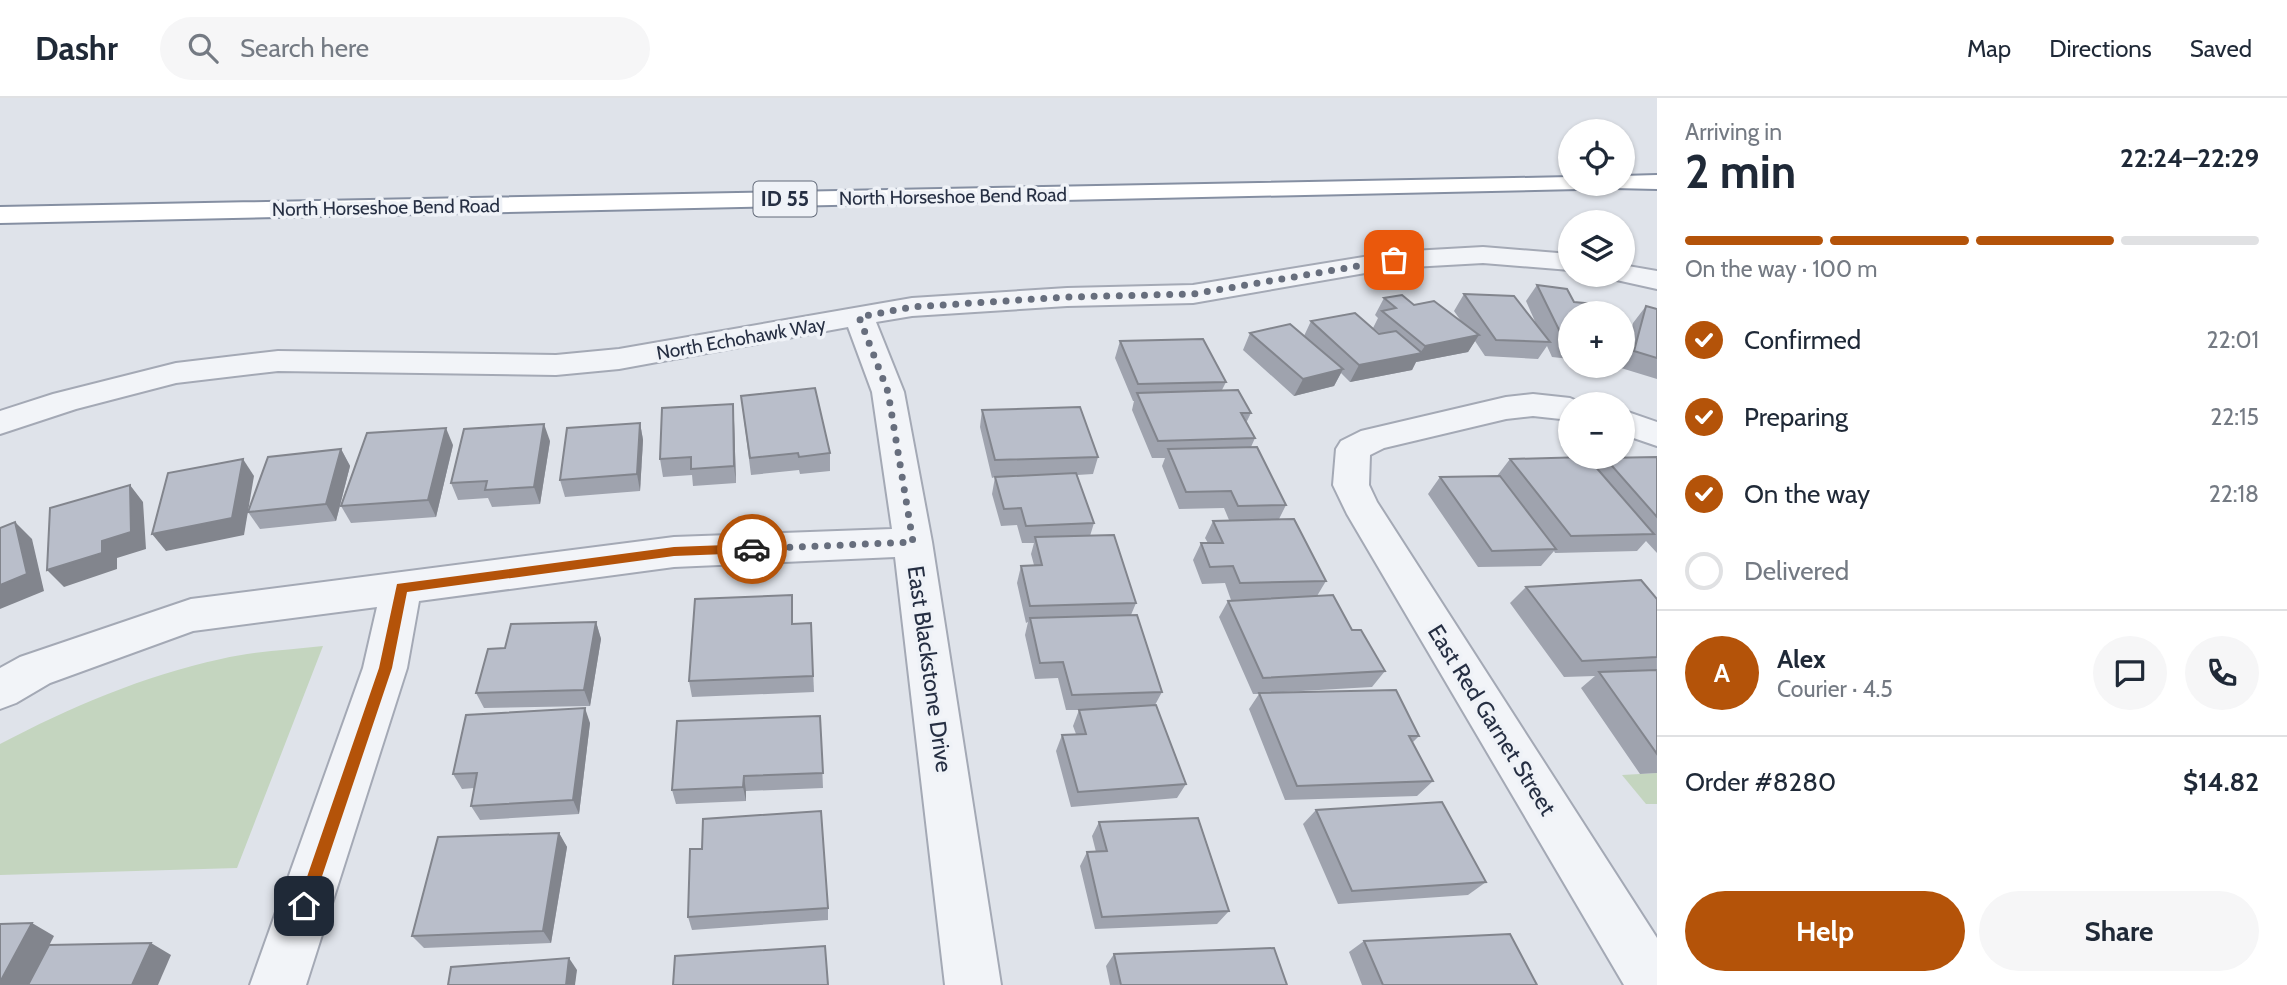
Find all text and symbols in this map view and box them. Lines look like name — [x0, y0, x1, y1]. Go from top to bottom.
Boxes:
search box — [160, 17, 650, 80]
text: Dashr — [35, 28, 118, 68]
icon: search — [184, 29, 222, 67]
text: Search here — [240, 32, 369, 64]
text: Map — [1967, 34, 2011, 63]
text: Directions — [2049, 34, 2152, 63]
text: Saved — [2190, 34, 2252, 63]
text: Arriving in — [1685, 118, 1782, 146]
map controls — [1558, 119, 1635, 469]
button: locate — [1558, 119, 1635, 196]
text: 22:24–22:29 — [2120, 142, 2259, 174]
text: 2 min — [1685, 144, 1796, 200]
road number: ID 55 — [754, 182, 816, 217]
street label: North Horseshoe Bend Road — [839, 183, 1067, 210]
street label: North Horseshoe Bend Road — [272, 194, 500, 221]
button: layers — [1558, 210, 1635, 287]
pin — [1364, 230, 1424, 290]
icon: bag — [1375, 241, 1413, 279]
text: On the way · 100 m — [1685, 255, 1877, 283]
button: + — [1558, 301, 1635, 378]
street label: North Echohawk Way — [655, 312, 828, 365]
icon: check — [1685, 321, 1723, 359]
text: Confirmed — [1744, 324, 1861, 356]
text: 22:01 — [2207, 326, 2259, 354]
button: − — [1558, 392, 1635, 469]
icon: check — [1685, 398, 1723, 436]
text: Preparing — [1744, 401, 1848, 433]
text: 22:15 — [2210, 403, 2259, 431]
icon: check — [1685, 475, 1723, 513]
text: On the way — [1744, 478, 1870, 510]
text: 22:18 — [2209, 480, 2259, 508]
courier — [717, 514, 787, 584]
icon: car — [733, 530, 771, 568]
text: Delivered — [1744, 555, 1849, 587]
street label: East Blackstone Drive — [902, 564, 958, 774]
street label: East Red Garnet Street — [1422, 619, 1562, 821]
button: chat — [2093, 636, 2167, 710]
button: phone — [2185, 636, 2259, 710]
text: Alex — [1777, 643, 1826, 675]
text: A — [1714, 657, 1730, 689]
text: Courier · 4.5 — [1777, 675, 1893, 703]
text: Order #8280 — [1685, 766, 1836, 798]
text: $14.82 — [2183, 766, 2259, 798]
pin — [274, 876, 334, 936]
icon: home — [285, 887, 323, 925]
button: Help — [1685, 891, 1965, 971]
button: Share — [1979, 891, 2259, 971]

